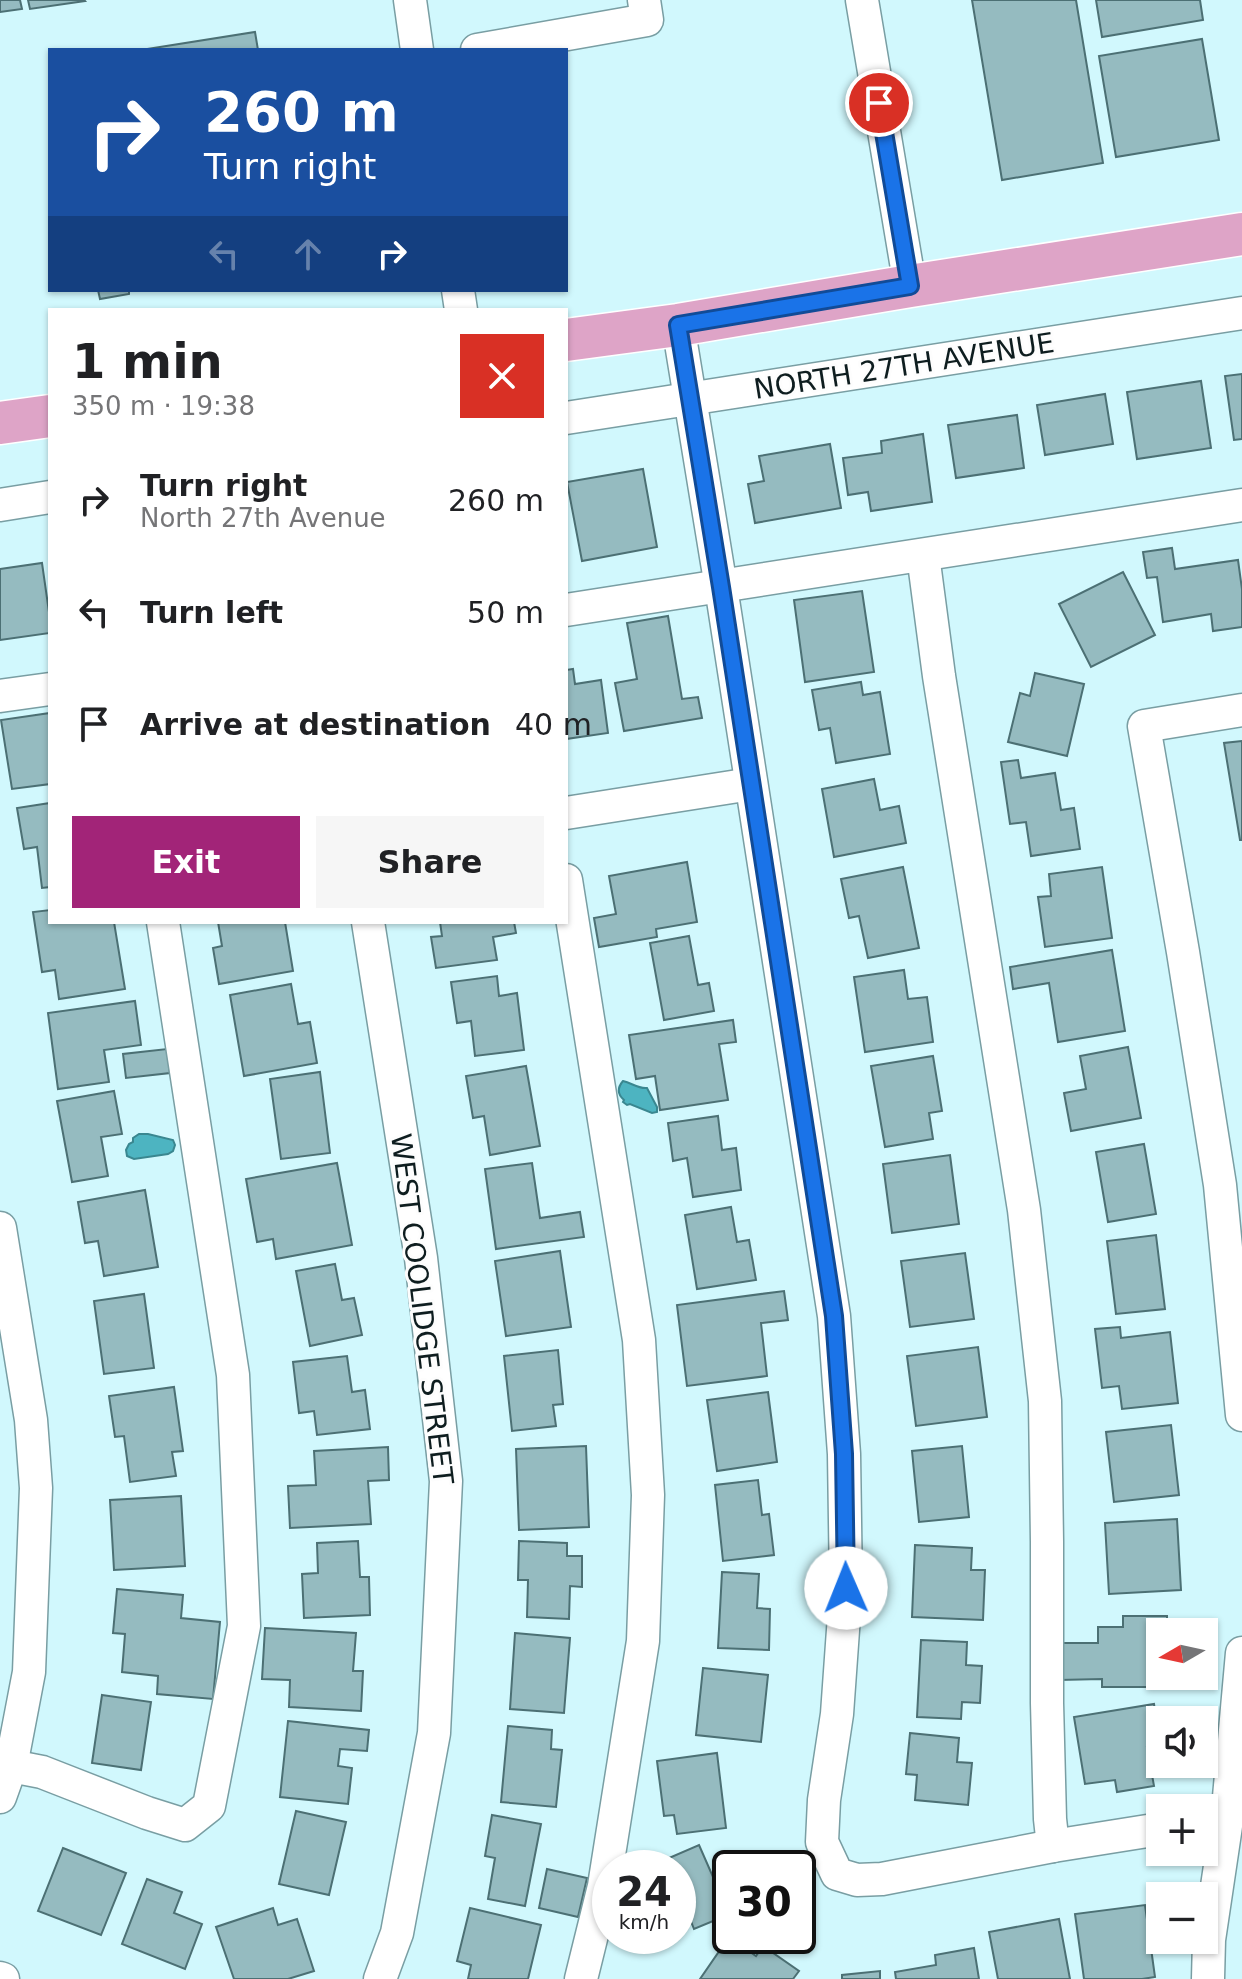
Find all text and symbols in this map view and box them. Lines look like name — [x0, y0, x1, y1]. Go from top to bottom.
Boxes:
pin — [845, 69, 913, 137]
text: 260 m — [204, 79, 399, 144]
icon: right — [72, 80, 176, 184]
icon: arrive — [857, 81, 901, 125]
text: Turn right — [204, 146, 376, 187]
icon: left — [202, 232, 246, 276]
icon: ahead — [286, 232, 330, 276]
icon: right — [370, 232, 414, 276]
street label: NORTH 27TH AVENUE — [752, 326, 1056, 406]
text: 1 min — [72, 333, 223, 389]
button: close — [460, 334, 544, 418]
text: 350 m · 19:38 — [72, 391, 255, 421]
text: Turn right — [140, 468, 307, 503]
icon: right — [72, 478, 116, 522]
text: 260 m — [448, 483, 544, 518]
text: North 27th Avenue — [140, 503, 386, 533]
icon: left — [72, 590, 116, 634]
text: Turn left — [140, 595, 283, 630]
text: 50 m — [467, 595, 544, 630]
icon: arrive — [72, 702, 116, 746]
text: Arrive at destination — [140, 707, 491, 742]
text: 40 m — [515, 707, 592, 742]
button: Exit — [72, 816, 300, 908]
button: Share — [316, 816, 544, 908]
street label: WEST COOLIDGE STREET — [384, 1132, 460, 1487]
position arrow — [804, 1546, 888, 1630]
north arrow — [1146, 1618, 1218, 1690]
map controls — [1146, 1618, 1218, 1954]
button: sound — [1146, 1706, 1218, 1778]
button: + — [1146, 1794, 1218, 1866]
speed limit sign: 30 — [712, 1850, 816, 1954]
text: 24 — [616, 1869, 672, 1915]
button: − — [1146, 1882, 1218, 1954]
text: km/h — [619, 1910, 669, 1934]

